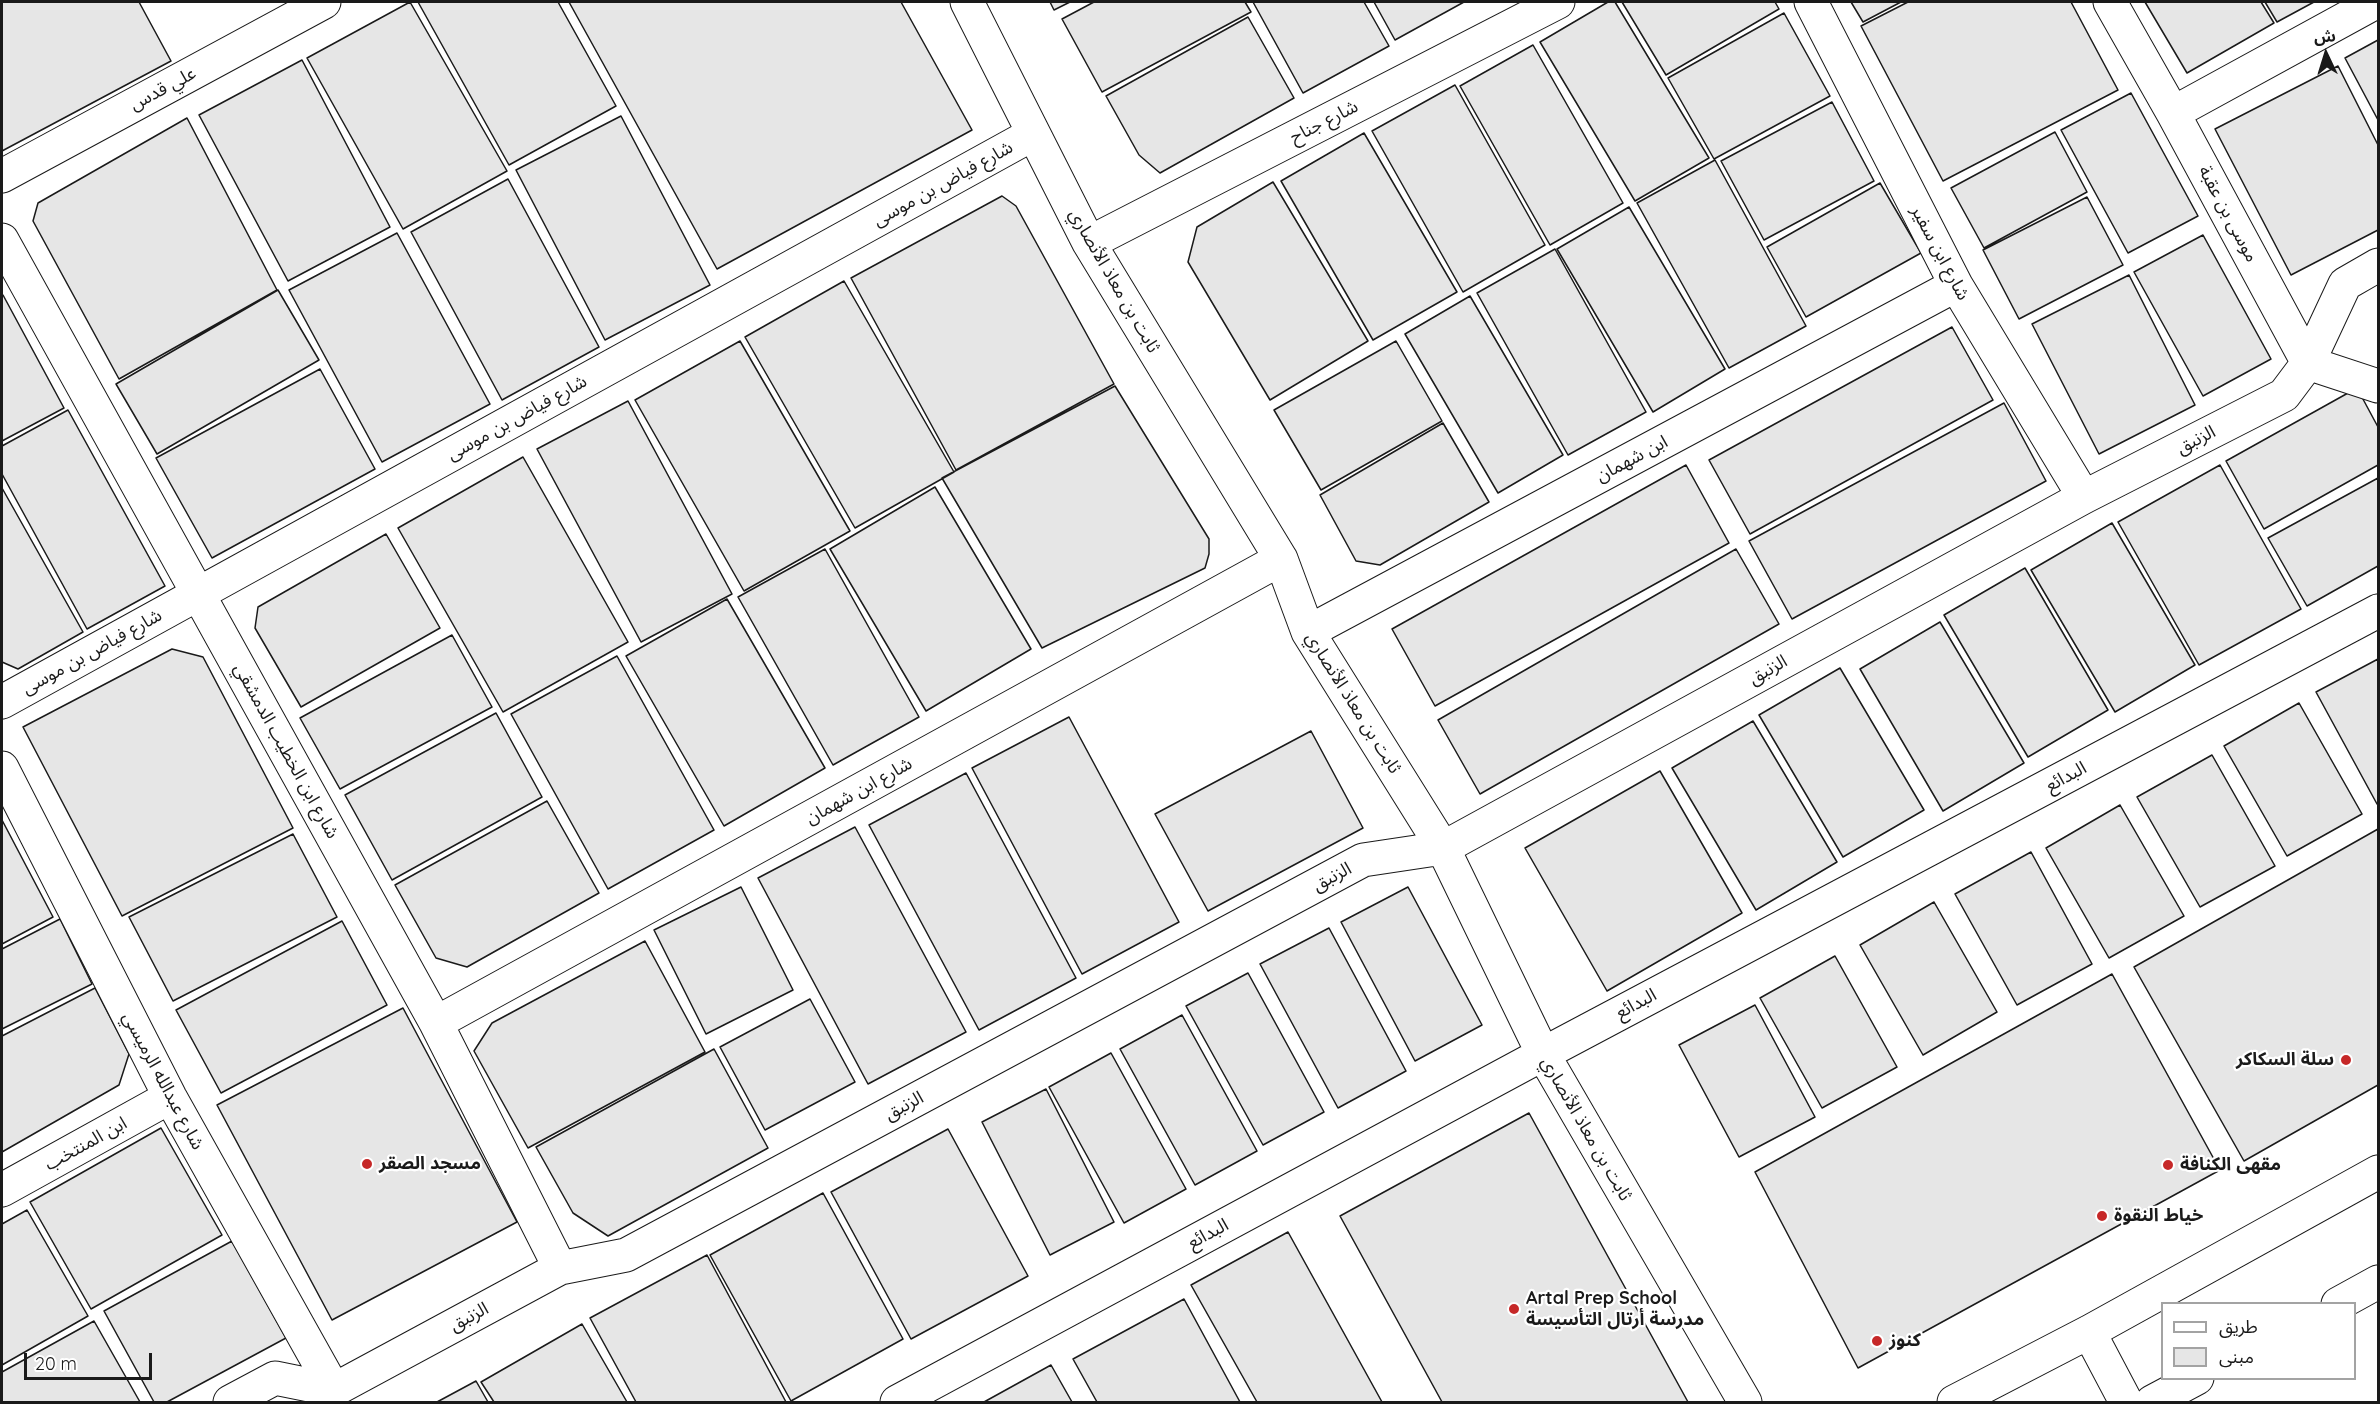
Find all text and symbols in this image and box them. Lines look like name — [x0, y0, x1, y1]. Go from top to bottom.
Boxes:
north arrow — [2296, 24, 2356, 84]
text: ش — [2313, 25, 2336, 47]
street label: علي قدس — [126, 63, 200, 115]
street label: شارع جناح — [1286, 96, 1362, 148]
street label: شارع فياض بن موسى — [869, 137, 1017, 231]
street label: موسى بن عقبة — [2194, 162, 2262, 266]
street label: شارع ابن سفير — [1906, 202, 1974, 304]
street label: ثابت بن معاذ الأنصاري — [1064, 205, 1164, 357]
street label: شارع فياض بن موسى — [443, 371, 591, 465]
street label: الزنبق — [2173, 421, 2219, 459]
street label: ابن شهمان — [1592, 431, 1672, 487]
street label: شارع فياض بن موسى — [18, 605, 166, 699]
street label: ثابت بن معاذ الأنصاري — [1301, 628, 1405, 778]
street label: الزنبق — [1745, 651, 1791, 689]
street label: شارع ابن الخطيب الدمشقي — [229, 660, 343, 842]
street label: شارع ابن شهمان — [802, 753, 916, 829]
street label: البدائع — [2042, 757, 2090, 797]
street label: الزنبق — [1309, 858, 1355, 896]
street label: البدائع — [1612, 984, 1660, 1024]
street label: شارع عبدالله الرميسي — [118, 1008, 208, 1154]
place label: سلة السكاكر — [2236, 1049, 2334, 1071]
street label: ثابت بن معاذ الأنصاري — [1536, 1053, 1636, 1205]
marker: سلة السكاكر — [2339, 1053, 2353, 1067]
street label: الزنبق — [881, 1087, 927, 1125]
street label: ابن المنتخب — [41, 1113, 131, 1175]
place label: مسجد الصقر — [379, 1153, 481, 1175]
place label: مقهى الكنافة — [2180, 1154, 2281, 1176]
marker: مسجد الصقر — [360, 1157, 374, 1171]
marker: مقهى الكنافة — [2161, 1158, 2175, 1172]
place label: خياط النقوة — [2114, 1205, 2203, 1227]
marker: خياط النقوة — [2095, 1209, 2109, 1223]
street label: البدائع — [1184, 1214, 1232, 1254]
place label: Artal Prep School مدرسة أرتال التأسيسة — [1526, 1288, 1704, 1330]
street label: الزنبق — [446, 1298, 492, 1336]
marker: Artal Prep School مدرسة أرتال التأسيسة — [1507, 1302, 1521, 1316]
legend — [2161, 1302, 2356, 1380]
text: طريق — [2219, 1315, 2258, 1338]
place label: كنوز — [1889, 1330, 1921, 1352]
marker: كنوز — [1870, 1334, 1884, 1348]
scale bar — [27, 1341, 154, 1379]
text: مبنى — [2219, 1345, 2254, 1368]
text: 20 m — [35, 1352, 77, 1375]

